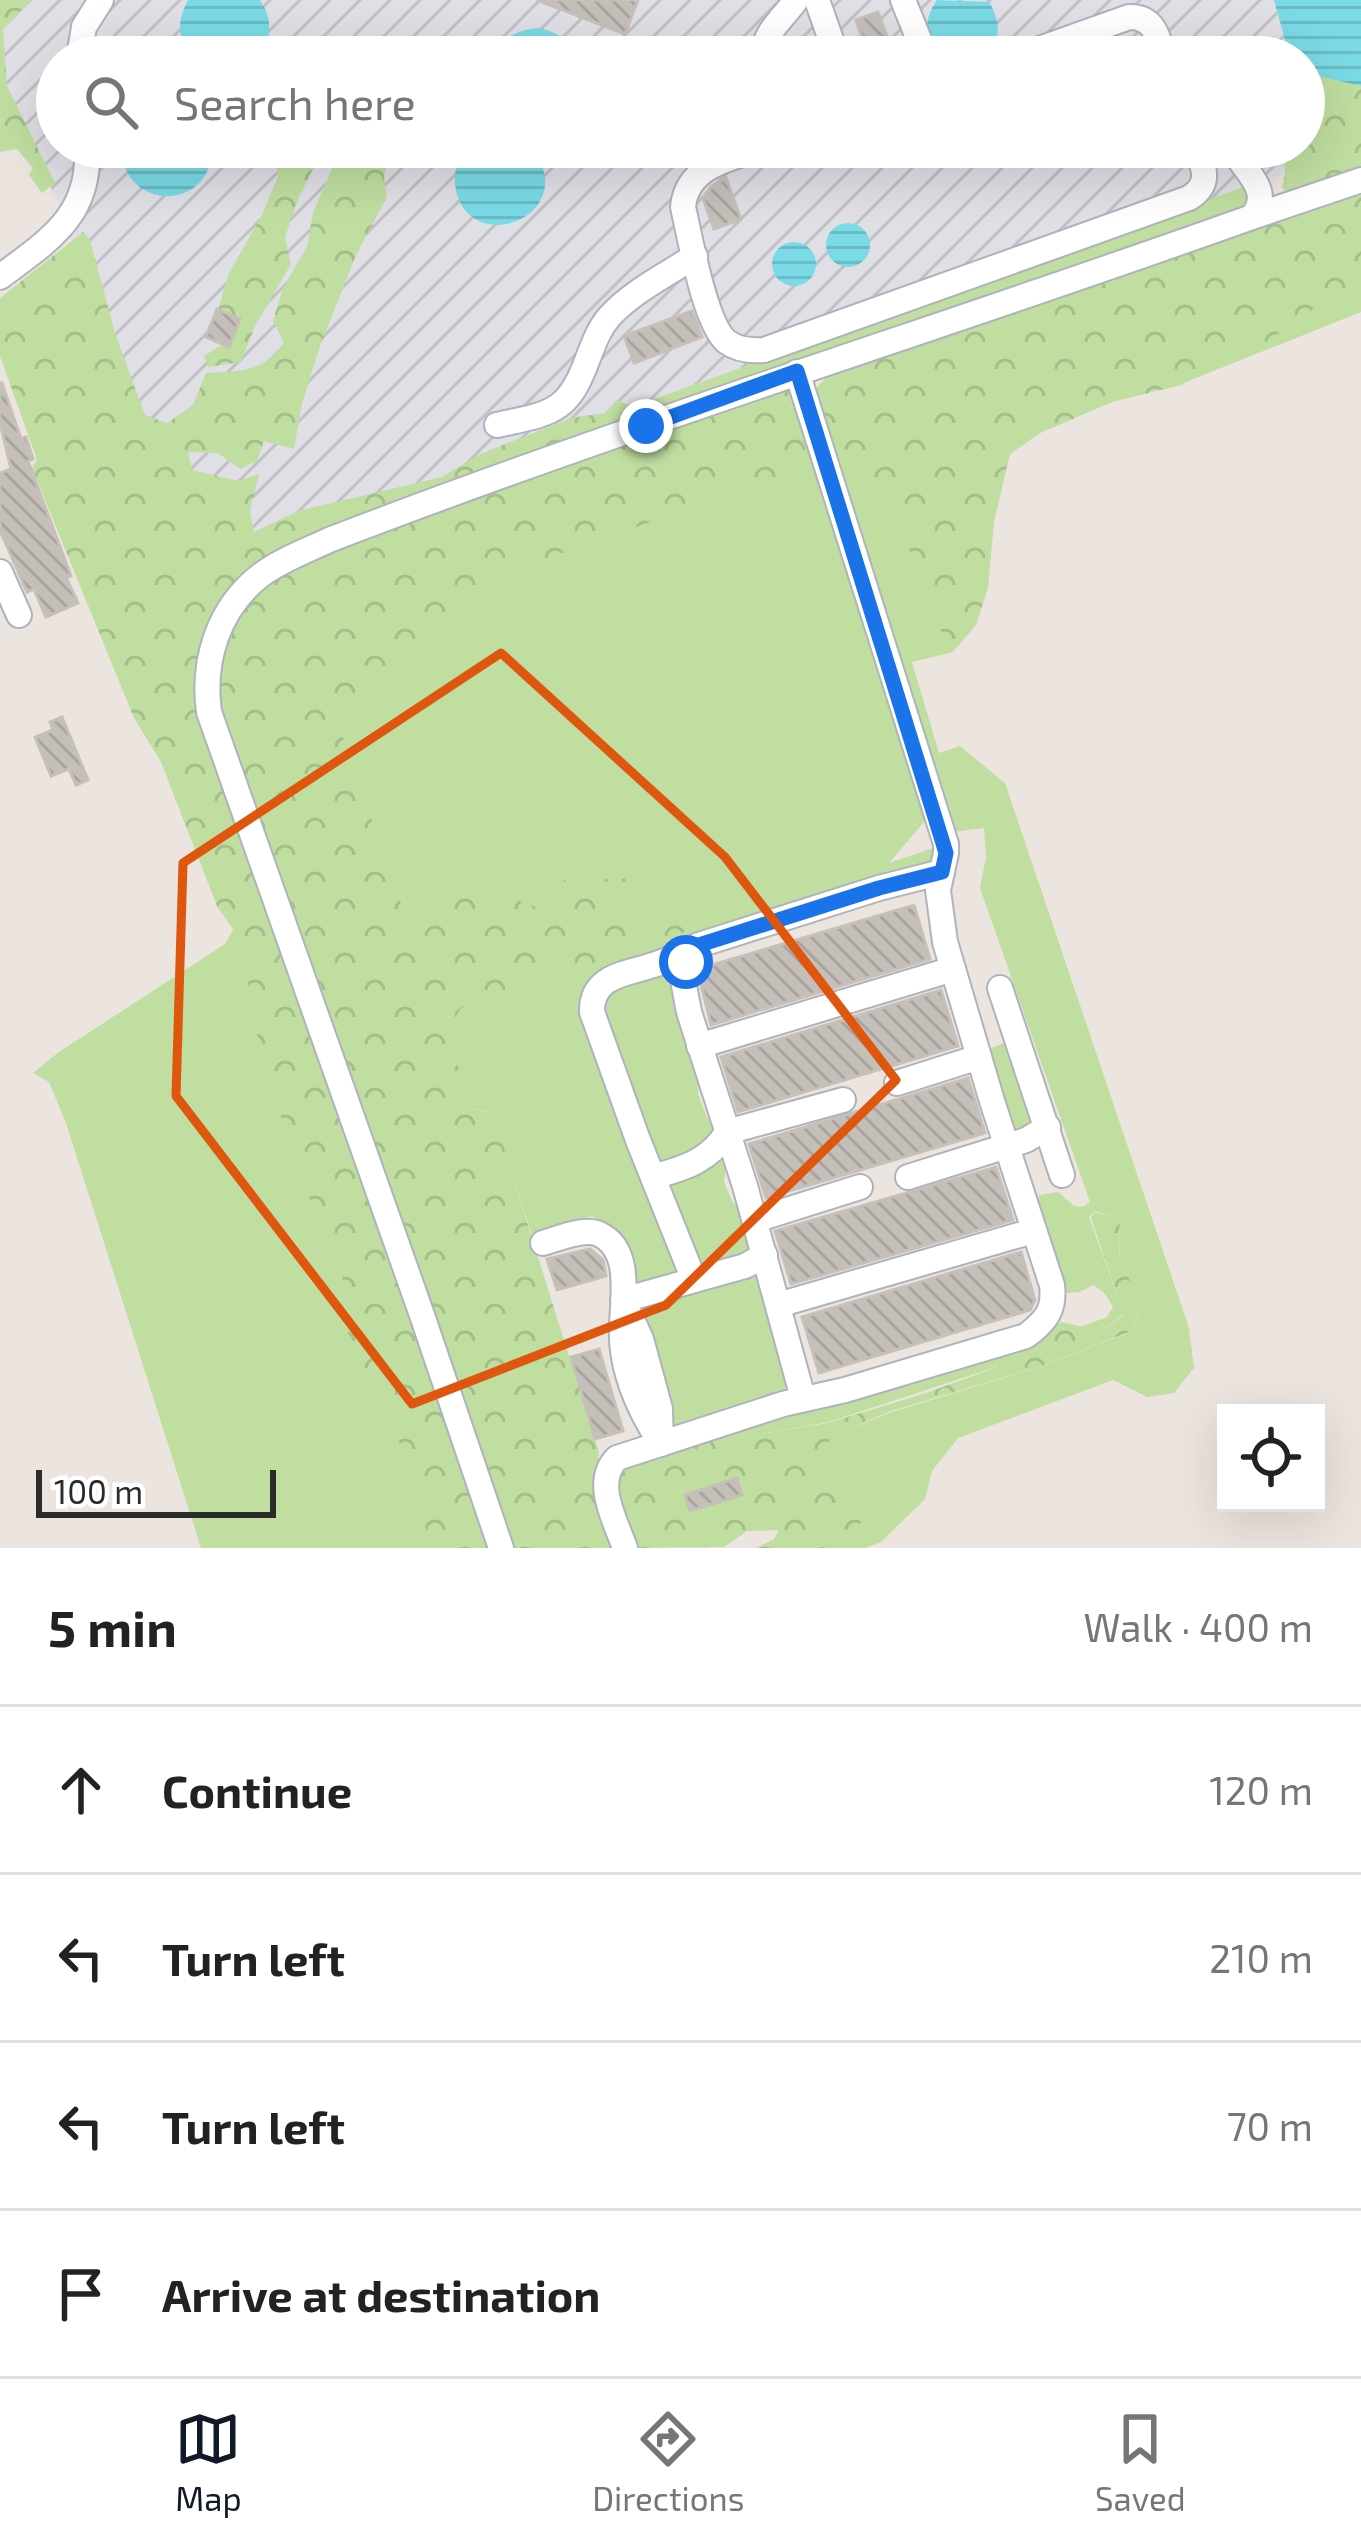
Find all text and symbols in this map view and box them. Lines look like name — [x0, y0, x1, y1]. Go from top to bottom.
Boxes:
search box — [36, 36, 1325, 168]
icon: search — [78, 69, 144, 135]
text: Search here — [174, 75, 416, 129]
route end — [619, 399, 673, 453]
route start — [659, 935, 713, 989]
map controls — [1217, 1404, 1325, 1512]
button: locate — [1217, 1404, 1325, 1512]
scale bar — [36, 1464, 276, 1517]
text: 100 m — [54, 1471, 143, 1511]
text: 5 min — [48, 1596, 177, 1657]
text: Walk · 400 m — [1084, 1603, 1313, 1650]
icon: ahead — [48, 1757, 114, 1823]
text: Continue — [162, 1763, 352, 1817]
text: 120 m — [1209, 1766, 1313, 1813]
icon: left — [48, 1925, 114, 1991]
text: Turn left — [162, 1931, 345, 1985]
text: 210 m — [1209, 1934, 1313, 1981]
icon: left — [48, 2093, 114, 2159]
text: Turn left — [162, 2099, 345, 2153]
text: 70 m — [1227, 2102, 1313, 2149]
icon: arrive — [48, 2261, 114, 2327]
text: Arrive at destination — [162, 2267, 600, 2321]
tab: Map — [175, 2406, 242, 2518]
tab: Directions — [592, 2406, 744, 2518]
tab: Saved — [1095, 2406, 1186, 2518]

